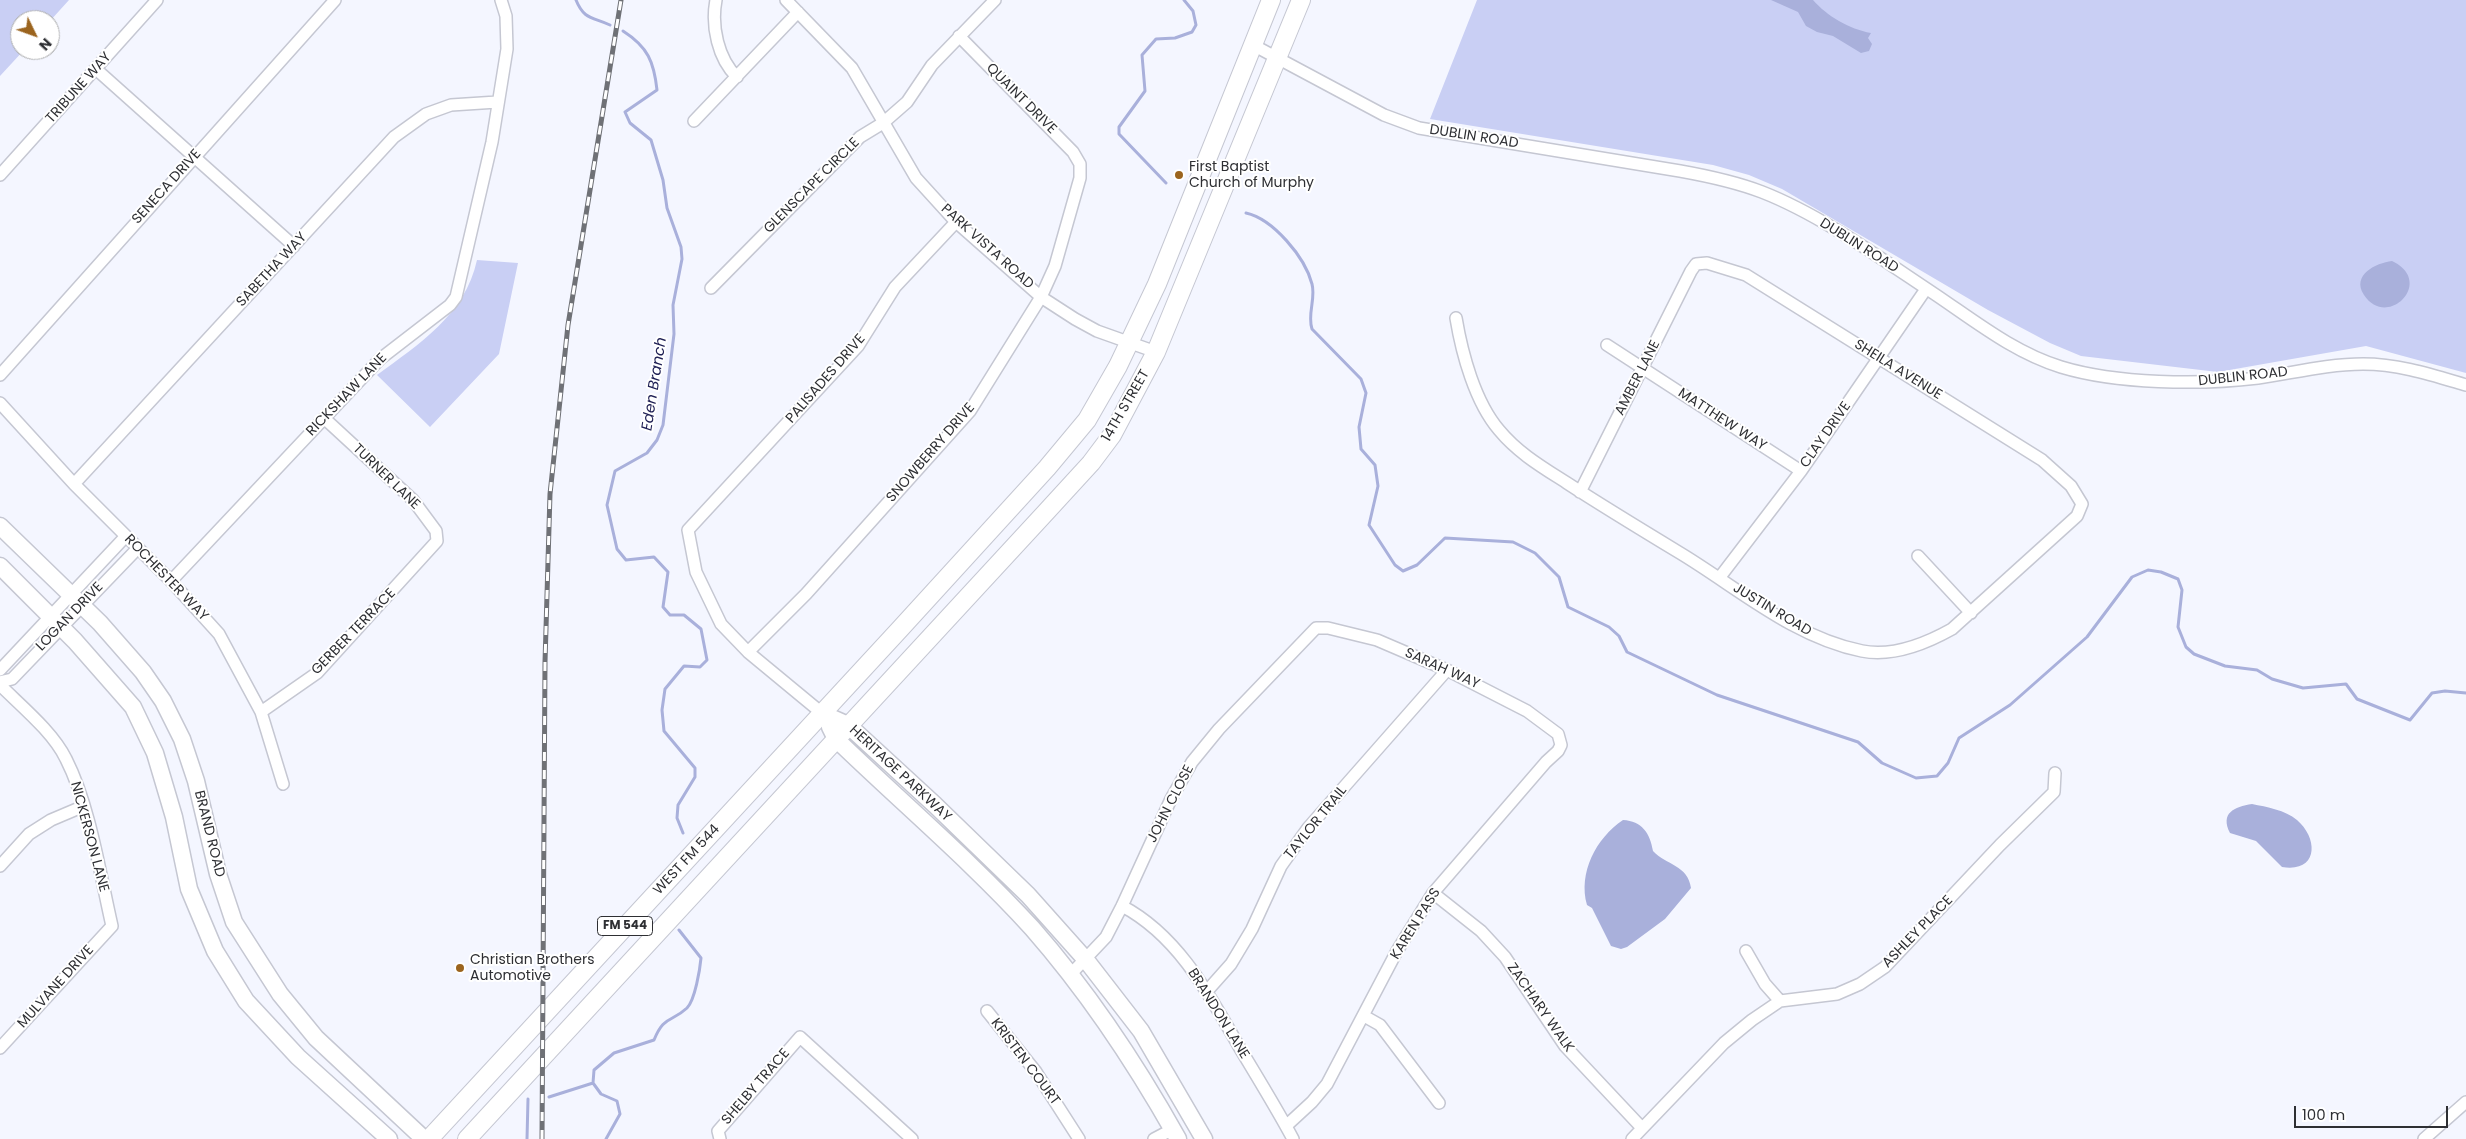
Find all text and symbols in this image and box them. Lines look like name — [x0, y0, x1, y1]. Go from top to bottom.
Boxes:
north arrow — [10, 10, 60, 60]
text: N — [34, 34, 56, 55]
street label: TRIBUNE WAY — [43, 49, 115, 127]
street label: QUAINT DRIVE — [982, 60, 1060, 138]
street label: DUBLIN ROAD — [1428, 122, 1520, 152]
street label: GLENSCAPE CIRCLE — [761, 135, 863, 237]
street label: SENECA DRIVE — [129, 146, 205, 228]
place label: First Baptist Church of Murphy — [1189, 159, 1314, 192]
marker: First Baptist Church of Murphy — [1173, 169, 1185, 181]
street label: PARK VISTA ROAD — [937, 201, 1037, 293]
street label: DUBLIN ROAD — [1816, 215, 1902, 277]
street label: SABETHA WAY — [233, 229, 311, 311]
street label: PALISADES DRIVE — [783, 331, 869, 427]
water label: Eden Branch — [639, 336, 671, 432]
street label: SHEILA AVENUE — [1851, 336, 1945, 404]
street label: AMBER LANE — [1612, 338, 1664, 418]
street label: RICKSHAW LANE — [303, 350, 391, 440]
street label: DUBLIN ROAD — [2197, 364, 2289, 390]
street label: 14TH STREET — [1099, 367, 1153, 445]
street label: MATTHEW WAY — [1675, 385, 1769, 455]
street label: CLAY DRIVE — [1797, 399, 1855, 471]
street label: SNOWBERRY DRIVE — [883, 400, 979, 506]
street label: TURNER LANE — [349, 441, 423, 513]
street label: ROCHESTER WAY — [120, 531, 212, 625]
street label: LOGAN DRIVE — [33, 579, 107, 655]
street label: JUSTIN ROAD — [1730, 580, 1814, 640]
street label: GERBER TERRACE — [308, 585, 400, 679]
street label: SARAH WAY — [1402, 645, 1482, 693]
street label: HERITAGE PARKWAY — [846, 722, 954, 826]
street label: JOHN CLOSE — [1144, 762, 1198, 846]
street label: NICKERSON LANE — [66, 780, 112, 894]
street label: TAYLOR TRAIL — [1281, 783, 1351, 863]
street label: BRAND ROAD — [190, 789, 228, 879]
street label: WEST FM 544 — [650, 821, 724, 899]
street label: KAREN PASS — [1387, 885, 1445, 963]
street label: ASHLEY PLACE — [1879, 892, 1957, 972]
road number: FM 544 — [598, 916, 652, 936]
street label: MULVANE DRIVE — [14, 942, 98, 1032]
place label: Christian Brothers Automotive — [470, 952, 594, 984]
street label: ZACHARY WALK — [1503, 960, 1577, 1056]
marker: Christian Brothers Automotive — [454, 962, 466, 974]
street label: BRANDON LANE — [1183, 966, 1253, 1062]
street label: KRISTEN COURT — [987, 1015, 1063, 1109]
street label: SHELBY TRACE — [718, 1046, 794, 1128]
scale bar — [2296, 1096, 2450, 1128]
text: 100 m — [2302, 1104, 2345, 1125]

